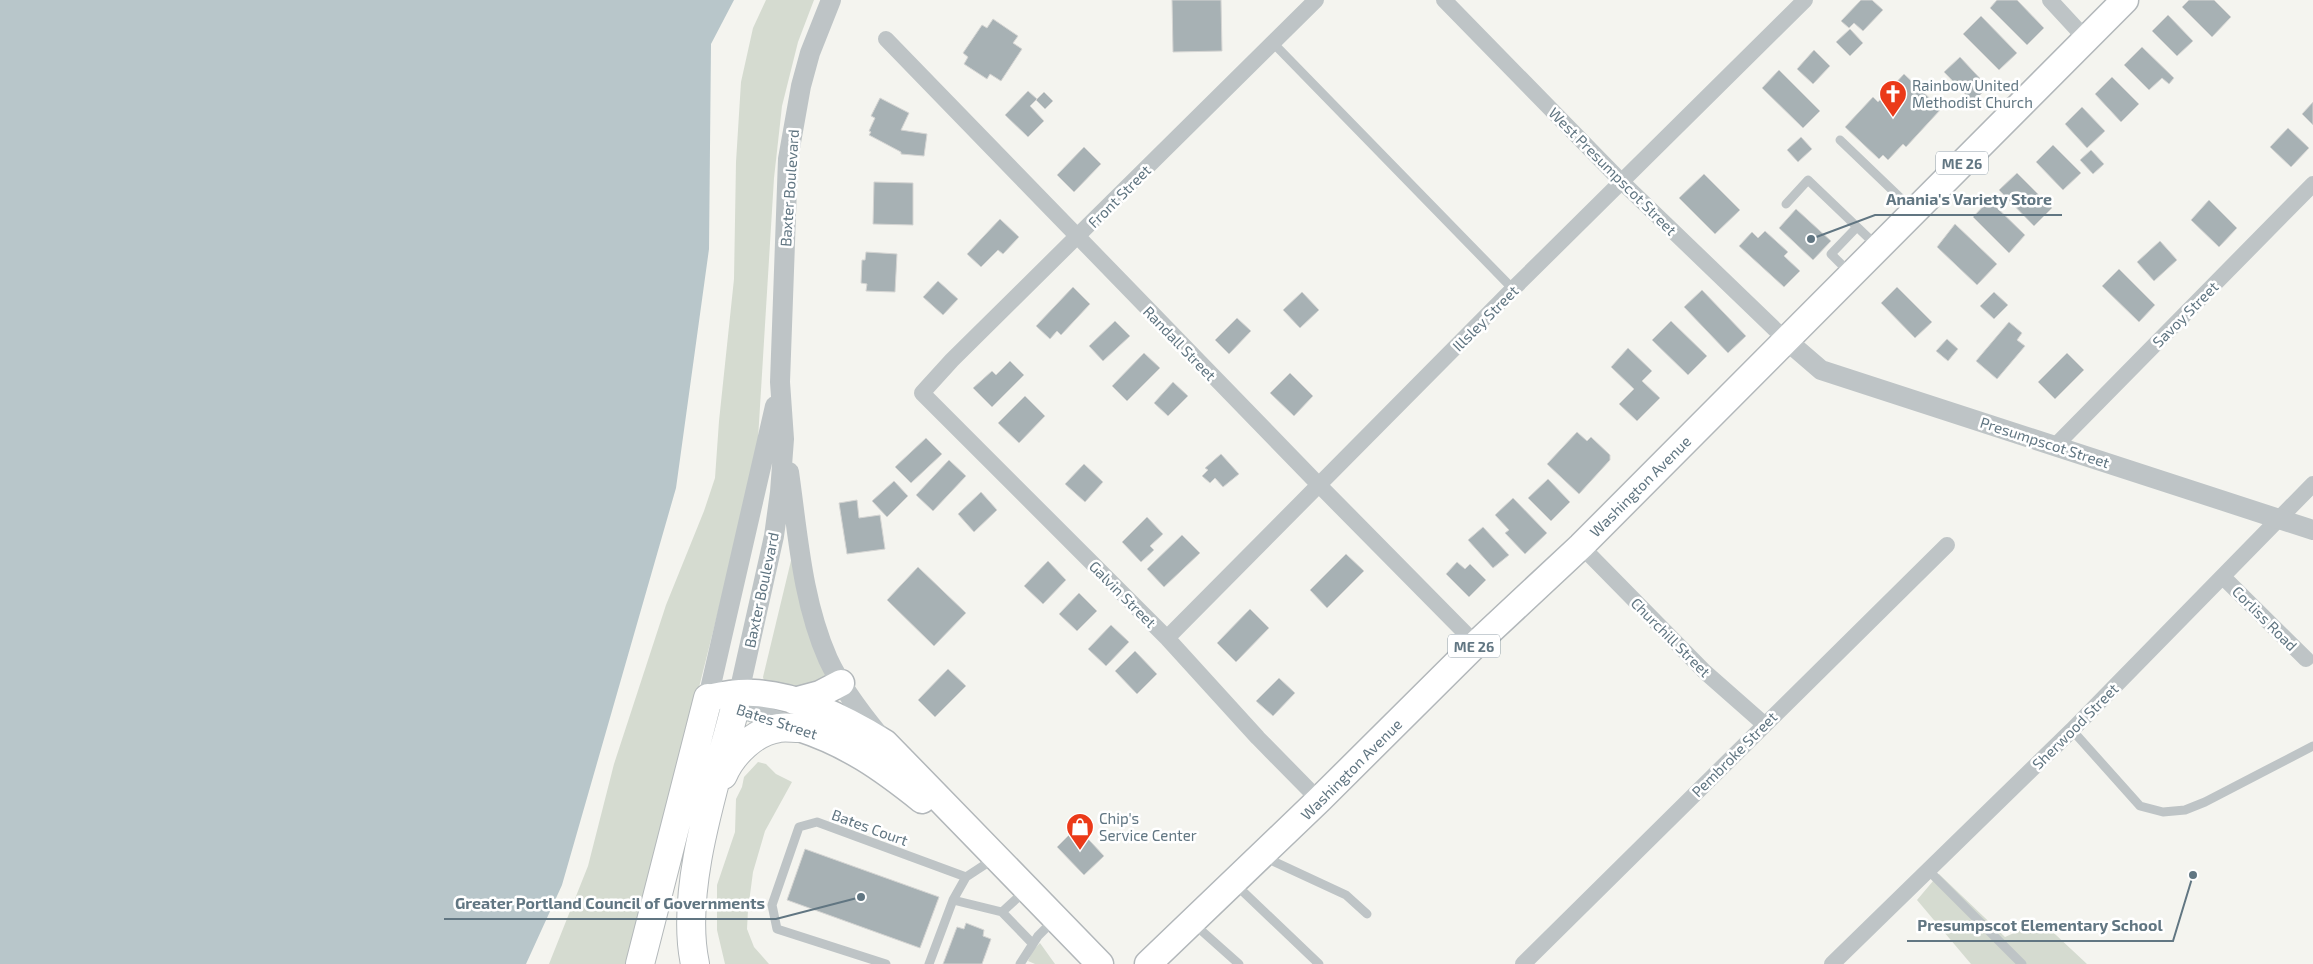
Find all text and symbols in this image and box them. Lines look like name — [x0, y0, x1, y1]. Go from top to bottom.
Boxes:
place label: Rainbow United Methodist Church — [1912, 76, 2033, 111]
church icon: Rainbow United Methodist Church — [1878, 79, 1908, 118]
street label: West Presumpscot Street — [1545, 103, 1681, 239]
street label: Baxter Boulevard — [776, 129, 802, 247]
road number: ME 26 — [1936, 152, 1988, 174]
street label: Front Street — [1084, 161, 1154, 231]
callout: Anania's Variety Store — [1875, 184, 2062, 215]
text: Anania's Variety Store — [1886, 189, 2052, 209]
street label: Savoy Street — [2148, 277, 2222, 351]
street label: Illsley Street — [1448, 281, 1522, 355]
street label: Randall Street — [1140, 302, 1220, 384]
street label: Presumpscot Street — [1978, 413, 2112, 471]
street label: Washington Avenue — [1586, 432, 1694, 540]
street label: Baxter Boulevard — [740, 531, 782, 649]
street label: Galvin Street — [1086, 557, 1160, 631]
street label: Corliss Road — [2229, 582, 2301, 654]
street label: Churchill Street — [1628, 594, 1715, 681]
road number: ME 26 — [1448, 634, 1500, 658]
street label: Sherwood Street — [2028, 679, 2122, 773]
street label: Bates Street — [734, 699, 820, 743]
street label: Pembroke Street — [1688, 707, 1781, 800]
street label: Washington Avenue — [1297, 715, 1405, 823]
street label: Bates Court — [830, 805, 911, 849]
place label: Chip's Service Center — [1099, 809, 1197, 844]
shop icon: Chip's Service Center — [1065, 812, 1095, 851]
callout: Greater Portland Council of Governments — [444, 888, 776, 919]
text: Greater Portland Council of Governments — [455, 893, 765, 912]
callout: Presumpscot Elementary School — [1907, 910, 2173, 941]
text: Presumpscot Elementary School — [1917, 915, 2163, 935]

